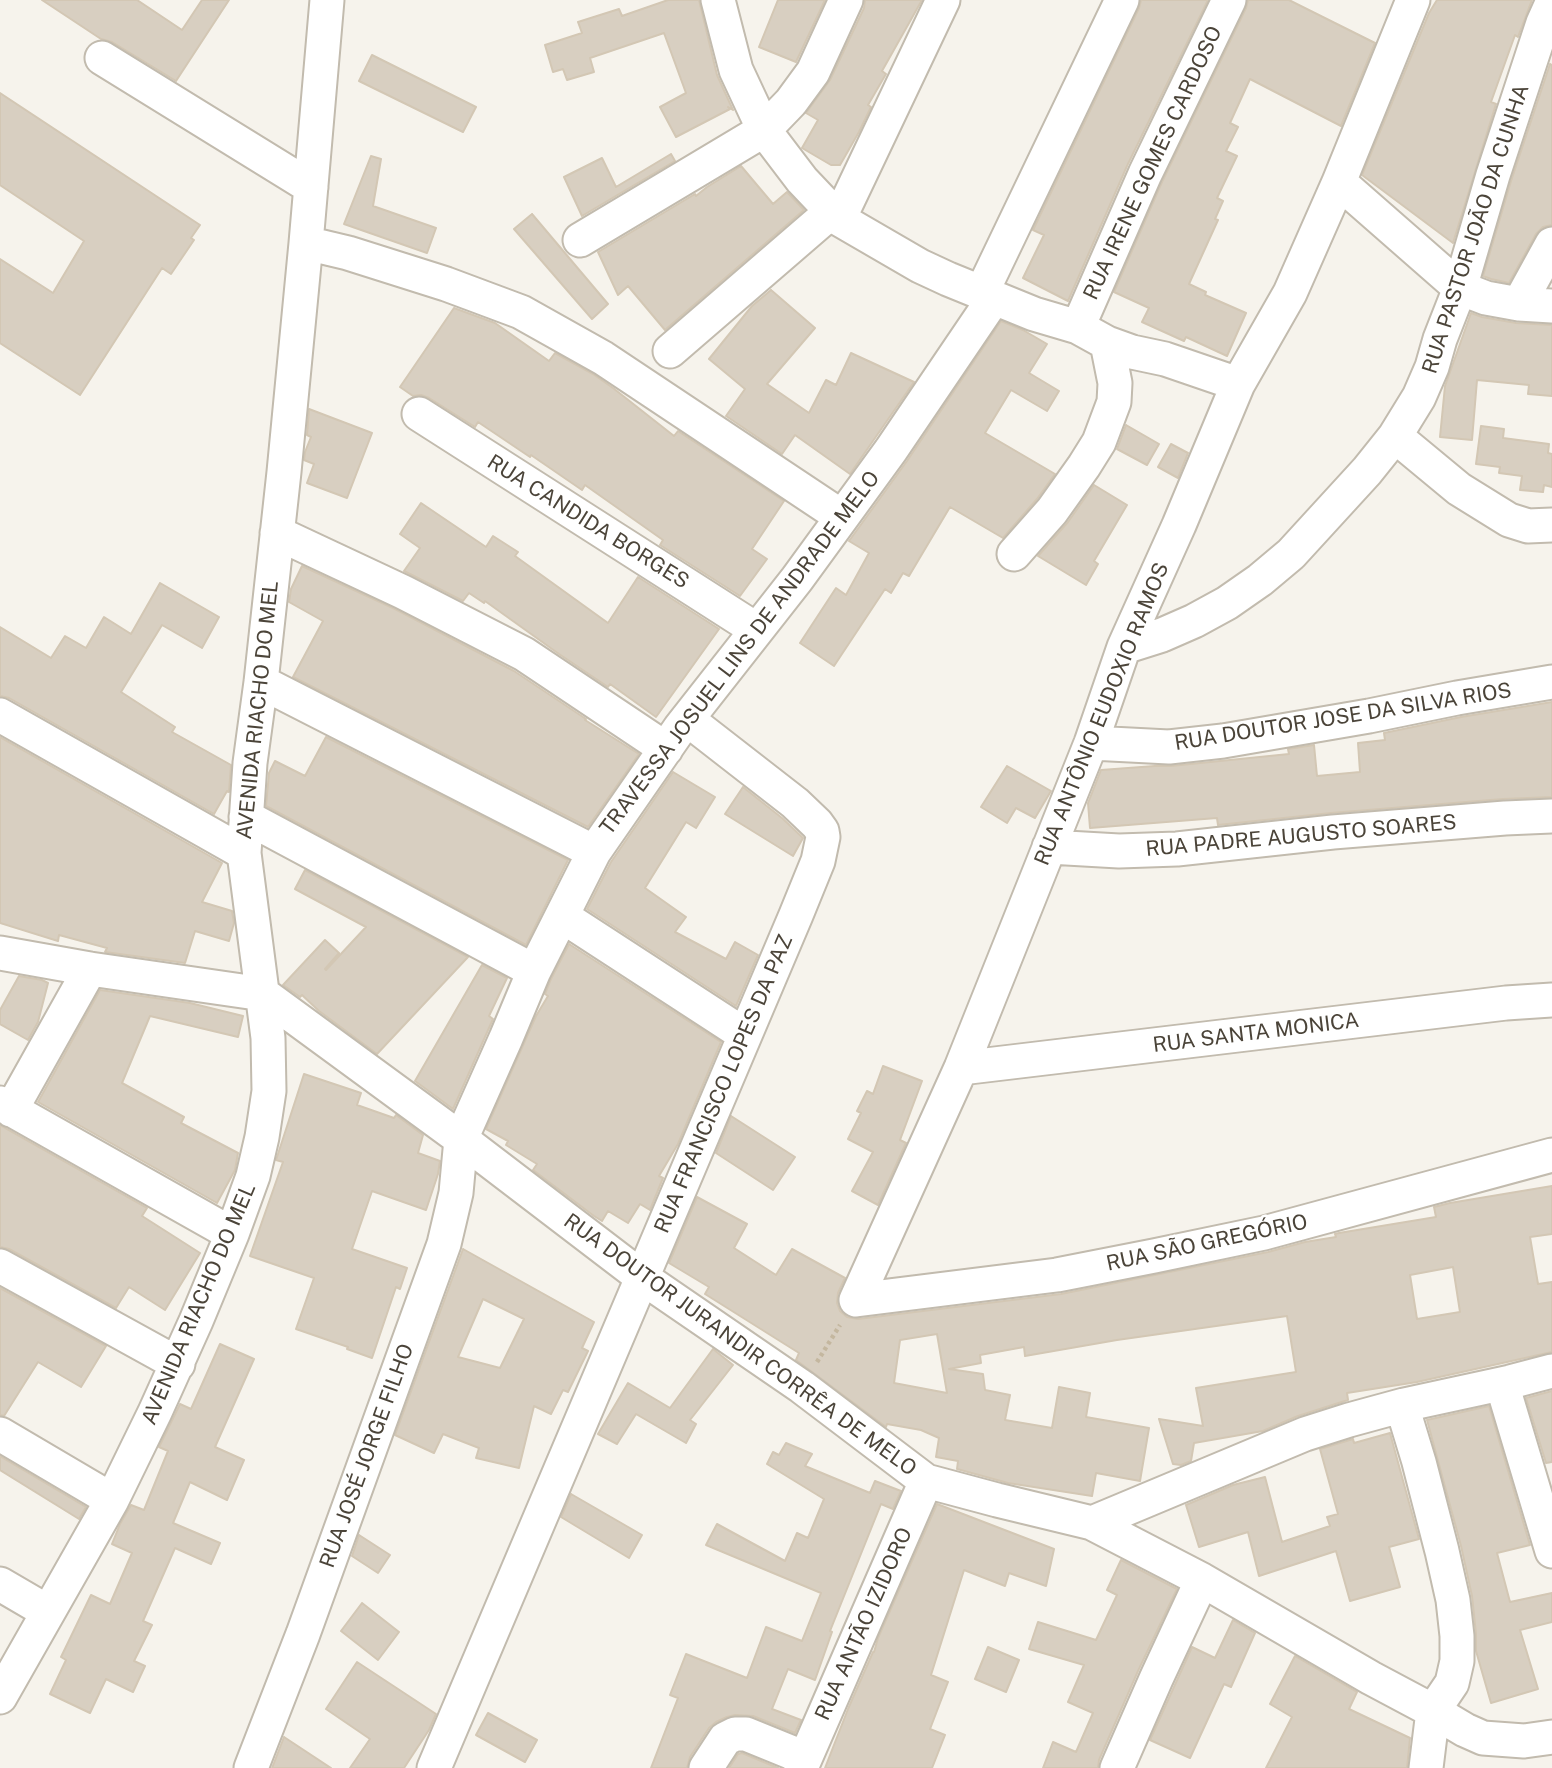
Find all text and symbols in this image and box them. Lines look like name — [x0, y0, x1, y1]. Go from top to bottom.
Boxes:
street label: RUA IRENE GOMES CARDOSO — [1078, 22, 1228, 304]
street label: RUA PASTOR JOÃO DA CUNHA — [1417, 81, 1535, 377]
street label: RUA CANDIDA BORGES — [482, 450, 694, 594]
street label: TRAVESSA JOSUEL LINS DE ANDRADE MELO — [595, 466, 885, 840]
street label: RUA ANTÔNIO EUDOXIO RAMOS — [1030, 559, 1174, 869]
street label: AVENIDA RIACHO DO MEL — [232, 579, 284, 841]
street label: RUA DOUTOR JOSE DA SILVA RIOS — [1173, 678, 1513, 756]
street label: RUA PADRE AUGUSTO SOARES — [1144, 810, 1458, 862]
street label: RUA FRANCISCO LOPES DA PAZ — [650, 931, 798, 1237]
street label: RUA SANTA MONICA — [1151, 1008, 1361, 1058]
street label: AVENIDA RIACHO DO MEL — [137, 1179, 261, 1429]
street label: RUA DOUTOR JURANDIR CORRÊA DE MELO — [559, 1209, 921, 1481]
street label: RUA SÃO GREGÓRIO — [1104, 1209, 1310, 1277]
street label: RUA JOSÉ JORGE FILHO — [315, 1341, 419, 1571]
street label: RUA ANTÃO IZIDORO — [810, 1524, 918, 1724]

